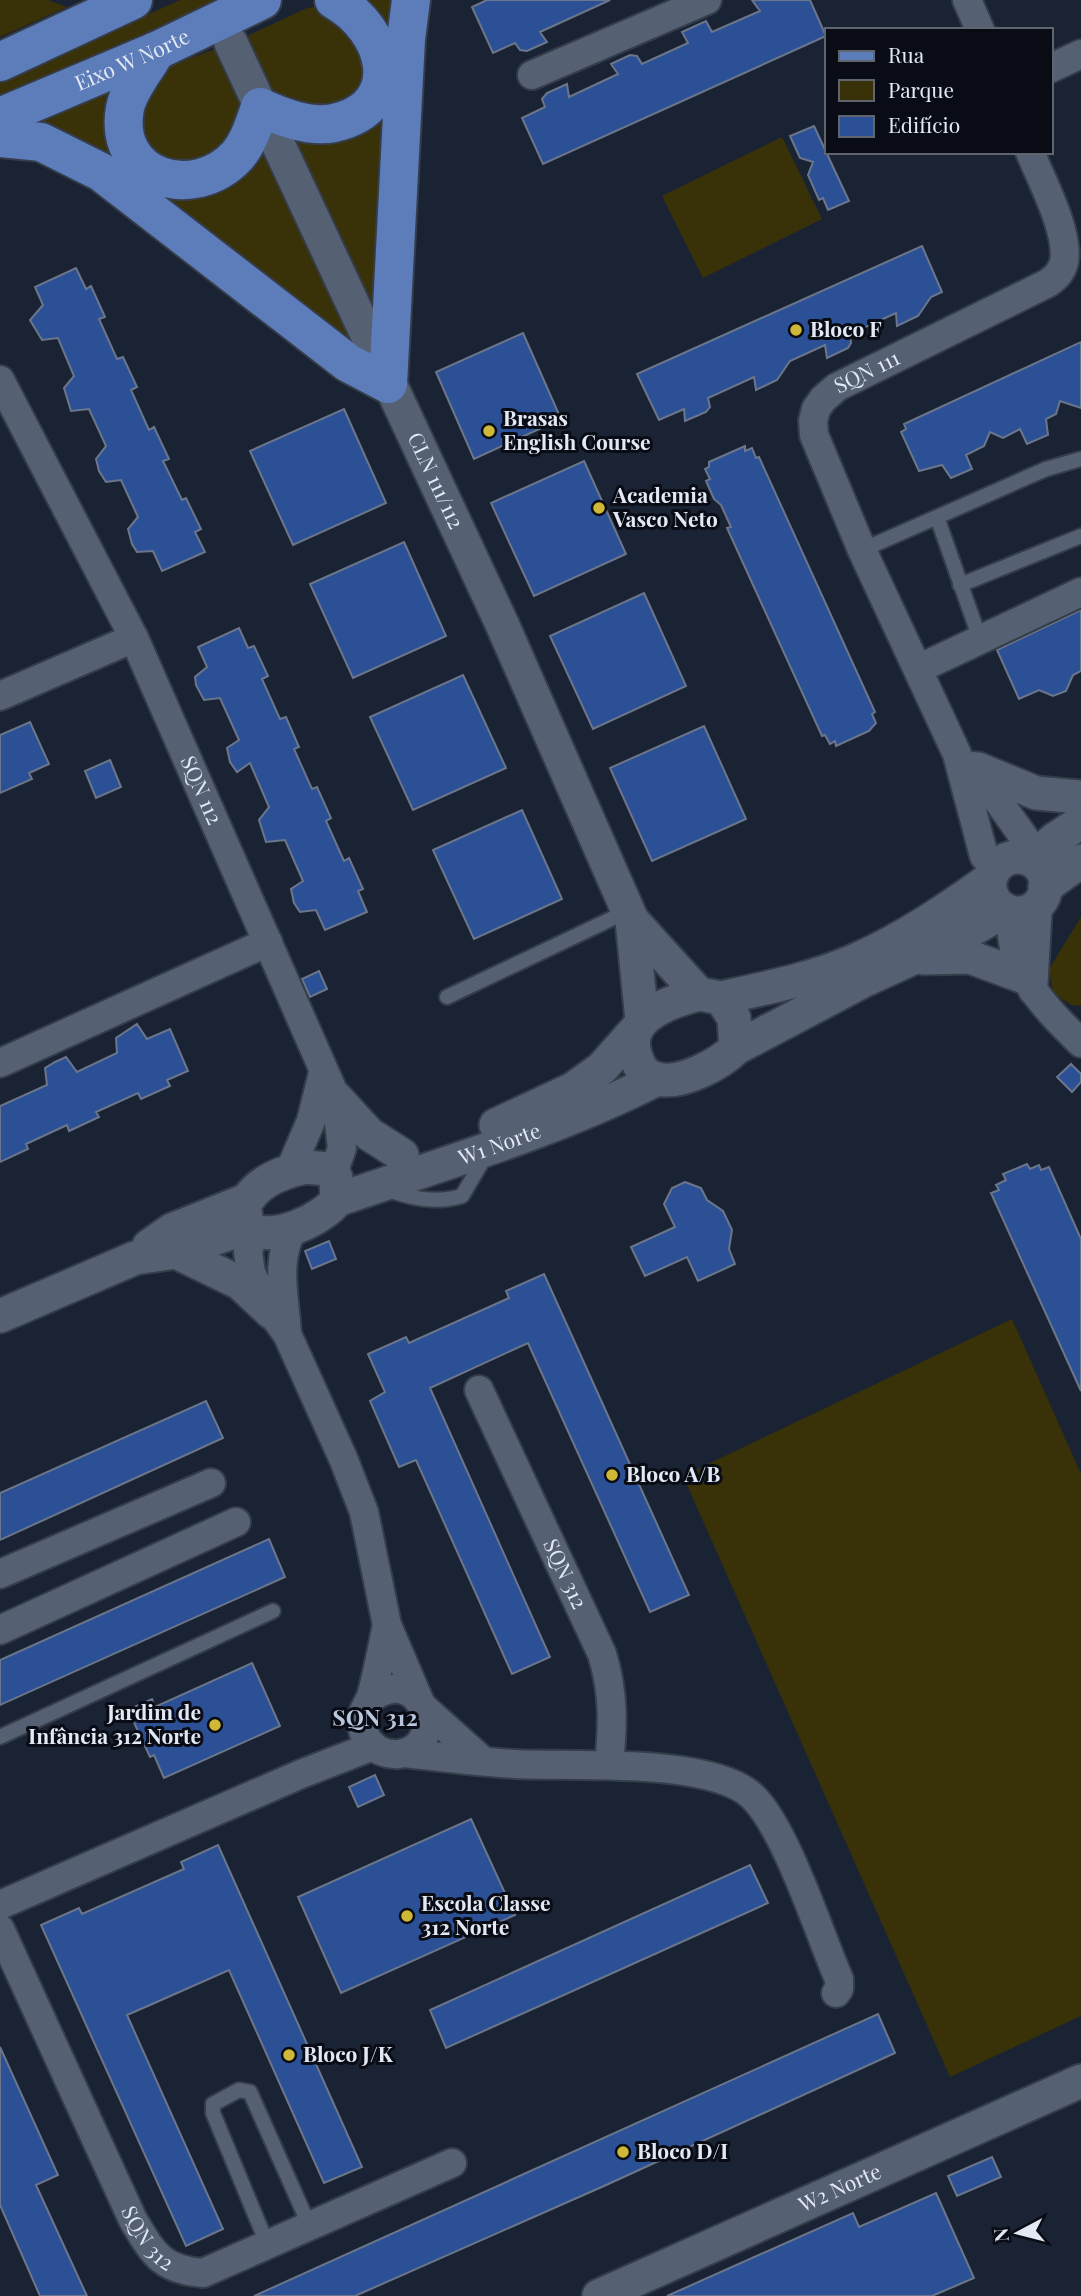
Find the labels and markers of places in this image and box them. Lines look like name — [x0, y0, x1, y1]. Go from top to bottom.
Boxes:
place label: Bloco F — [810, 314, 882, 342]
marker: Bloco F — [788, 322, 804, 338]
place label: Brasas English Course — [503, 403, 651, 455]
marker: Brasas English Course — [481, 423, 497, 439]
place label: Academia Vasco Neto — [612, 480, 718, 532]
marker: Academia Vasco Neto — [591, 500, 607, 516]
place label: Bloco A/B — [626, 1459, 720, 1487]
marker: Bloco A/B — [604, 1467, 620, 1483]
place label: Jardim de Infância 312 Norte — [28, 1697, 201, 1749]
marker: Jardim de Infância 312 Norte — [207, 1717, 223, 1733]
place label: Escola Classe 312 Norte — [421, 1888, 551, 1940]
marker: Escola Classe 312 Norte — [399, 1908, 415, 1924]
place label: Bloco J/K — [303, 2039, 394, 2067]
marker: Bloco J/K — [281, 2047, 297, 2063]
place label: Bloco D/I — [637, 2136, 728, 2164]
marker: Bloco D/I — [615, 2144, 631, 2160]

